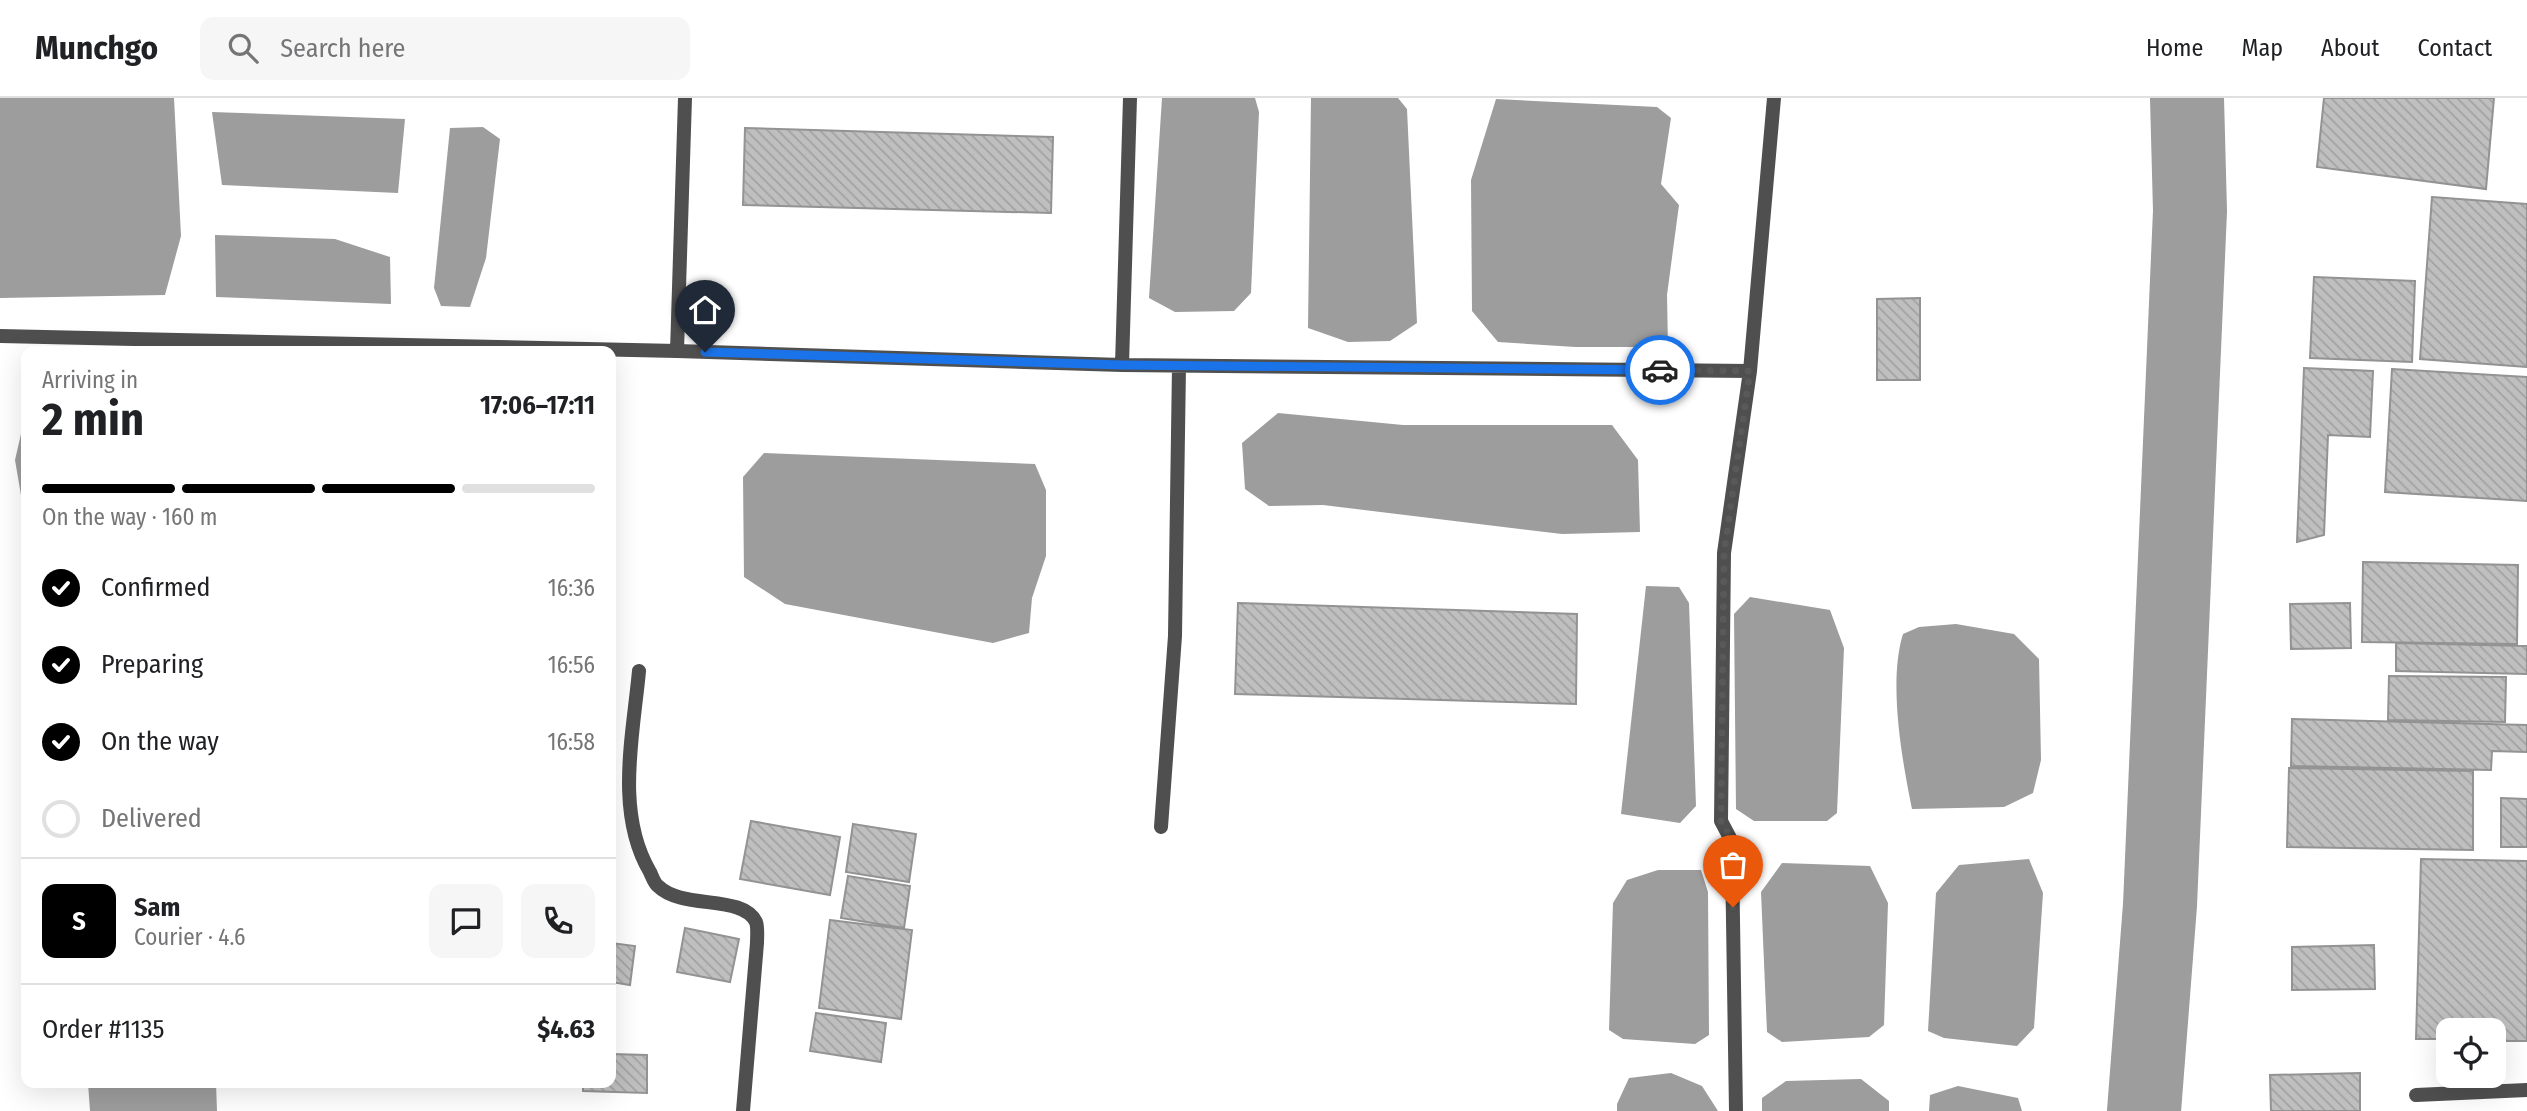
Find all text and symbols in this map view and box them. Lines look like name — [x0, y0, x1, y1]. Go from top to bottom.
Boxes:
search box — [200, 17, 690, 80]
text: Munchgo — [35, 28, 158, 68]
icon: search — [224, 29, 262, 67]
text: Search here — [280, 33, 405, 64]
text: Home — [2146, 34, 2203, 62]
text: Map — [2241, 34, 2283, 62]
text: About — [2321, 34, 2379, 62]
text: Contact — [2417, 34, 2492, 62]
pin — [675, 280, 735, 352]
icon: home — [686, 291, 724, 329]
courier — [1625, 335, 1695, 405]
icon: car — [1641, 351, 1679, 389]
text: Arriving in — [42, 366, 138, 394]
text: 17:06–17:11 — [480, 390, 595, 421]
text: 2 min — [42, 392, 144, 447]
text: On the way · 160 m — [42, 503, 217, 531]
icon: check — [42, 569, 80, 607]
text: Confirmed — [101, 572, 211, 603]
text: 16:36 — [548, 574, 595, 602]
icon: check — [42, 646, 80, 684]
text: Preparing — [101, 649, 203, 680]
text: 16:56 — [548, 651, 595, 679]
icon: check — [42, 723, 80, 761]
text: On the way — [101, 726, 219, 757]
text: 16:58 — [548, 728, 595, 756]
text: Delivered — [101, 803, 202, 834]
pin — [1703, 835, 1763, 907]
icon: bag — [1714, 846, 1752, 884]
button: chat — [429, 884, 503, 958]
button: phone — [521, 884, 595, 958]
text: Sam — [134, 892, 180, 923]
text: S — [72, 906, 86, 937]
text: Courier · 4.6 — [134, 923, 245, 951]
text: Order #1135 — [42, 1014, 165, 1045]
text: $4.63 — [537, 1014, 595, 1045]
map controls — [2436, 1018, 2506, 1088]
button: locate — [2436, 1018, 2506, 1088]

